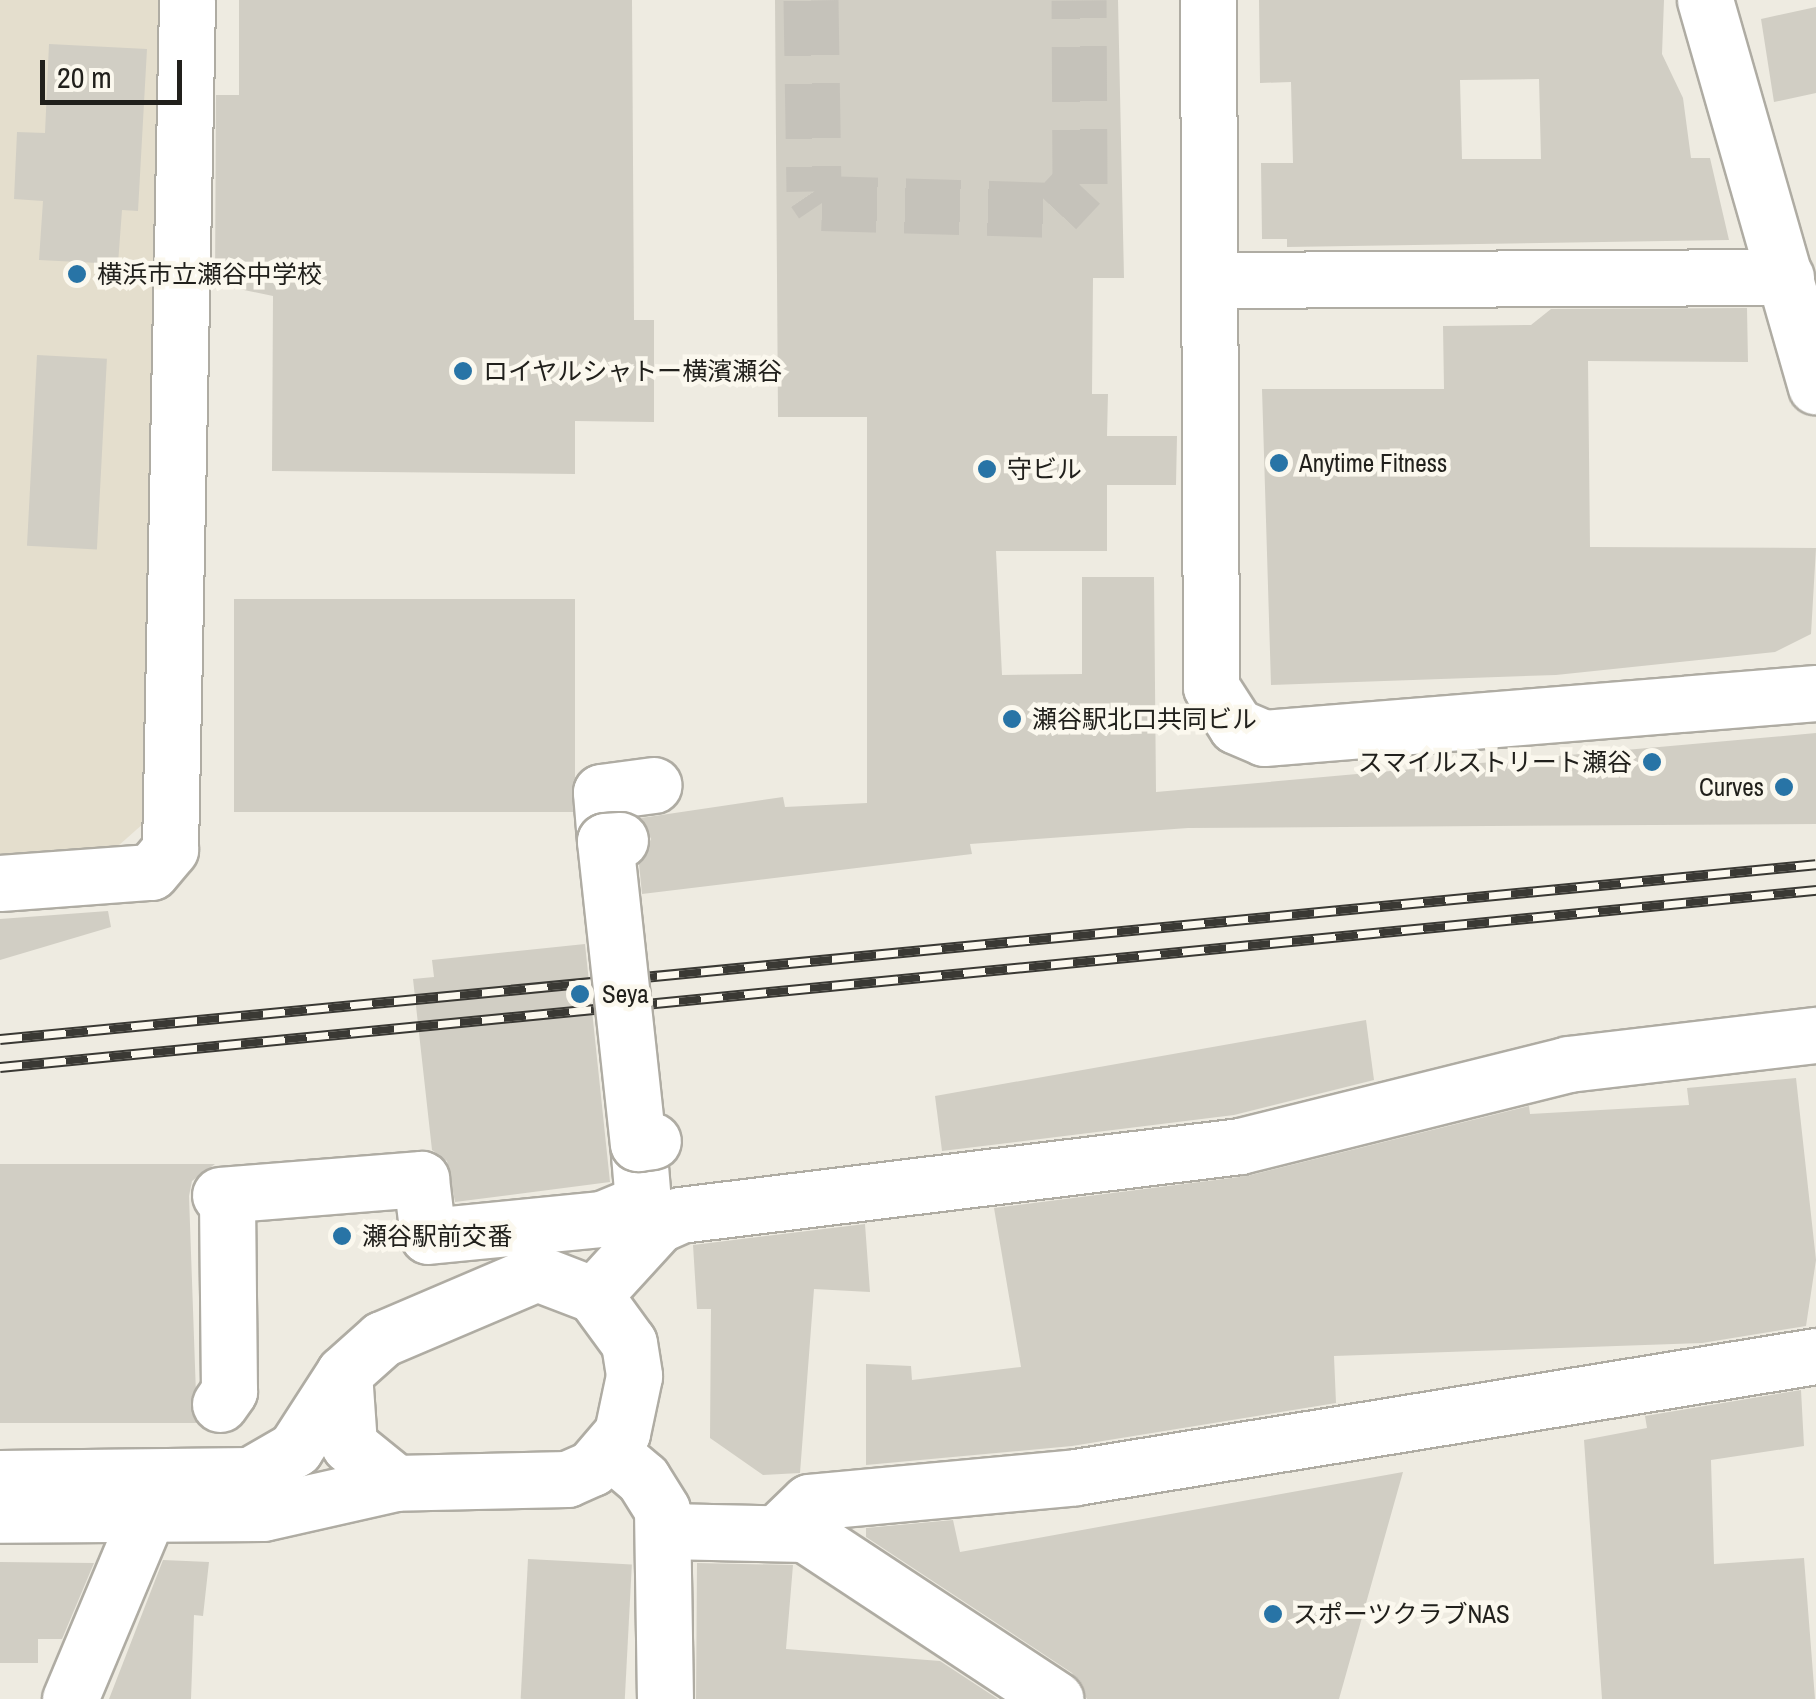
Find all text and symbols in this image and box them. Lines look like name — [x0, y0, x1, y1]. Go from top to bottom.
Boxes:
scale bar — [45, 40, 188, 102]
text: 20 m — [57, 57, 112, 97]
place label: 横浜市立瀬谷中学校 — [97, 259, 322, 289]
marker: 横浜市立瀬谷中学校 — [66, 263, 88, 285]
place label: ロイヤルシャトー横濱瀬谷 — [483, 356, 783, 386]
marker: ロイヤルシャトー横濱瀬谷 — [452, 360, 474, 382]
place label: Anytime Fitness — [1299, 448, 1447, 478]
marker: Anytime Fitness — [1268, 452, 1290, 474]
place label: 守ビル — [1007, 454, 1082, 484]
marker: 守ビル — [976, 458, 998, 480]
place label: 瀬谷駅北口共同ビル — [1032, 704, 1257, 734]
marker: 瀬谷駅北口共同ビル — [1001, 708, 1023, 730]
place label: スマイルストリート瀬谷 — [1357, 747, 1632, 777]
marker: スマイルストリート瀬谷 — [1641, 751, 1663, 773]
place label: Curves — [1699, 772, 1764, 802]
marker: Curves — [1773, 776, 1795, 798]
place label: Seya — [602, 979, 649, 1009]
marker: Seya — [567, 981, 593, 1007]
place label: 瀬谷駅前交番 — [362, 1221, 512, 1251]
marker: 瀬谷駅前交番 — [331, 1225, 353, 1247]
place label: スポーツクラブNAS — [1293, 1599, 1510, 1629]
marker: スポーツクラブNAS — [1262, 1603, 1284, 1625]

